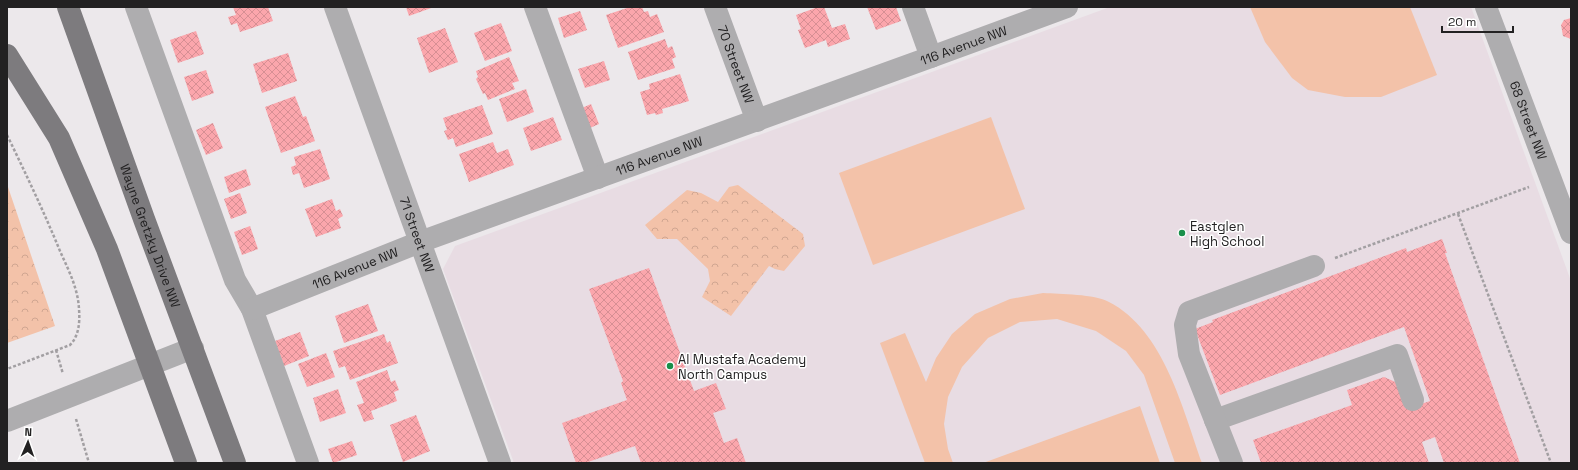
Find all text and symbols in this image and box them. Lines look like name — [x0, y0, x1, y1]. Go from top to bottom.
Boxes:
scale bar — [1442, 8, 1513, 34]
text: 20 m — [1448, 14, 1476, 30]
street label: 116 Avenue NW — [918, 22, 1010, 69]
street label: 70 Street NW — [713, 23, 758, 106]
street label: 68 Street NW — [1506, 79, 1551, 162]
street label: 116 Avenue NW — [613, 132, 705, 180]
street label: Wayne Gretzky Drive NW — [116, 162, 184, 310]
street label: 71 Street NW — [395, 195, 438, 275]
place label: Eastglen High School — [1190, 218, 1264, 250]
marker: Eastglen High School — [1177, 228, 1187, 238]
street label: 116 Avenue NW — [310, 244, 401, 293]
place label: Al Mustafa Academy North Campus — [678, 351, 806, 383]
marker: Al Mustafa Academy North Campus — [665, 361, 675, 371]
north arrow — [8, 422, 48, 462]
text: N — [24, 425, 32, 439]

